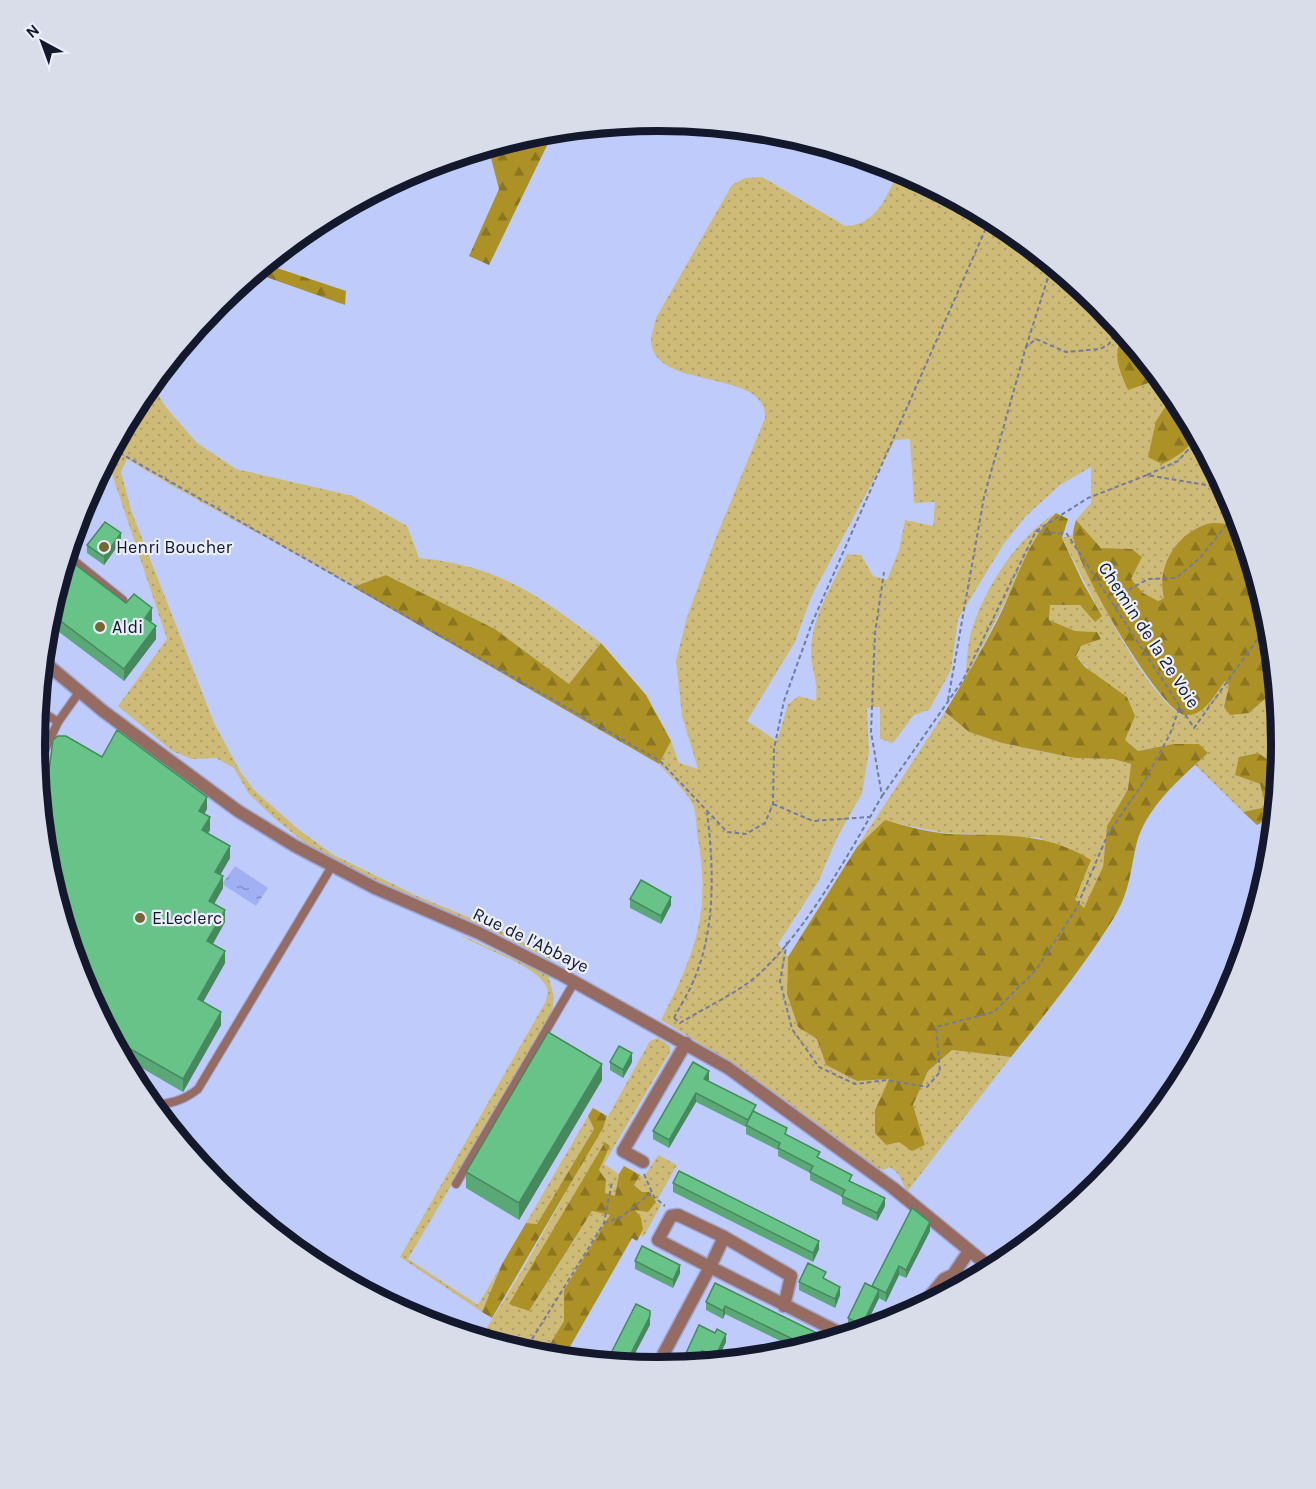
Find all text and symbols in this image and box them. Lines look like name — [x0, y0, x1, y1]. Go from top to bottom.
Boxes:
north arrow — [12, 12, 72, 72]
text: N — [22, 20, 43, 42]
place label: Henri Boucher — [116, 536, 233, 558]
marker: Henri Boucher — [97, 540, 111, 554]
street label: Chemin de la 2e Voie — [1094, 558, 1204, 712]
place label: Aldi — [112, 616, 143, 638]
marker: Aldi — [93, 620, 107, 634]
street label: Rue de l'Abbaye — [469, 902, 593, 978]
place label: E.Leclerc — [152, 907, 222, 929]
marker: E.Leclerc — [133, 911, 147, 925]

